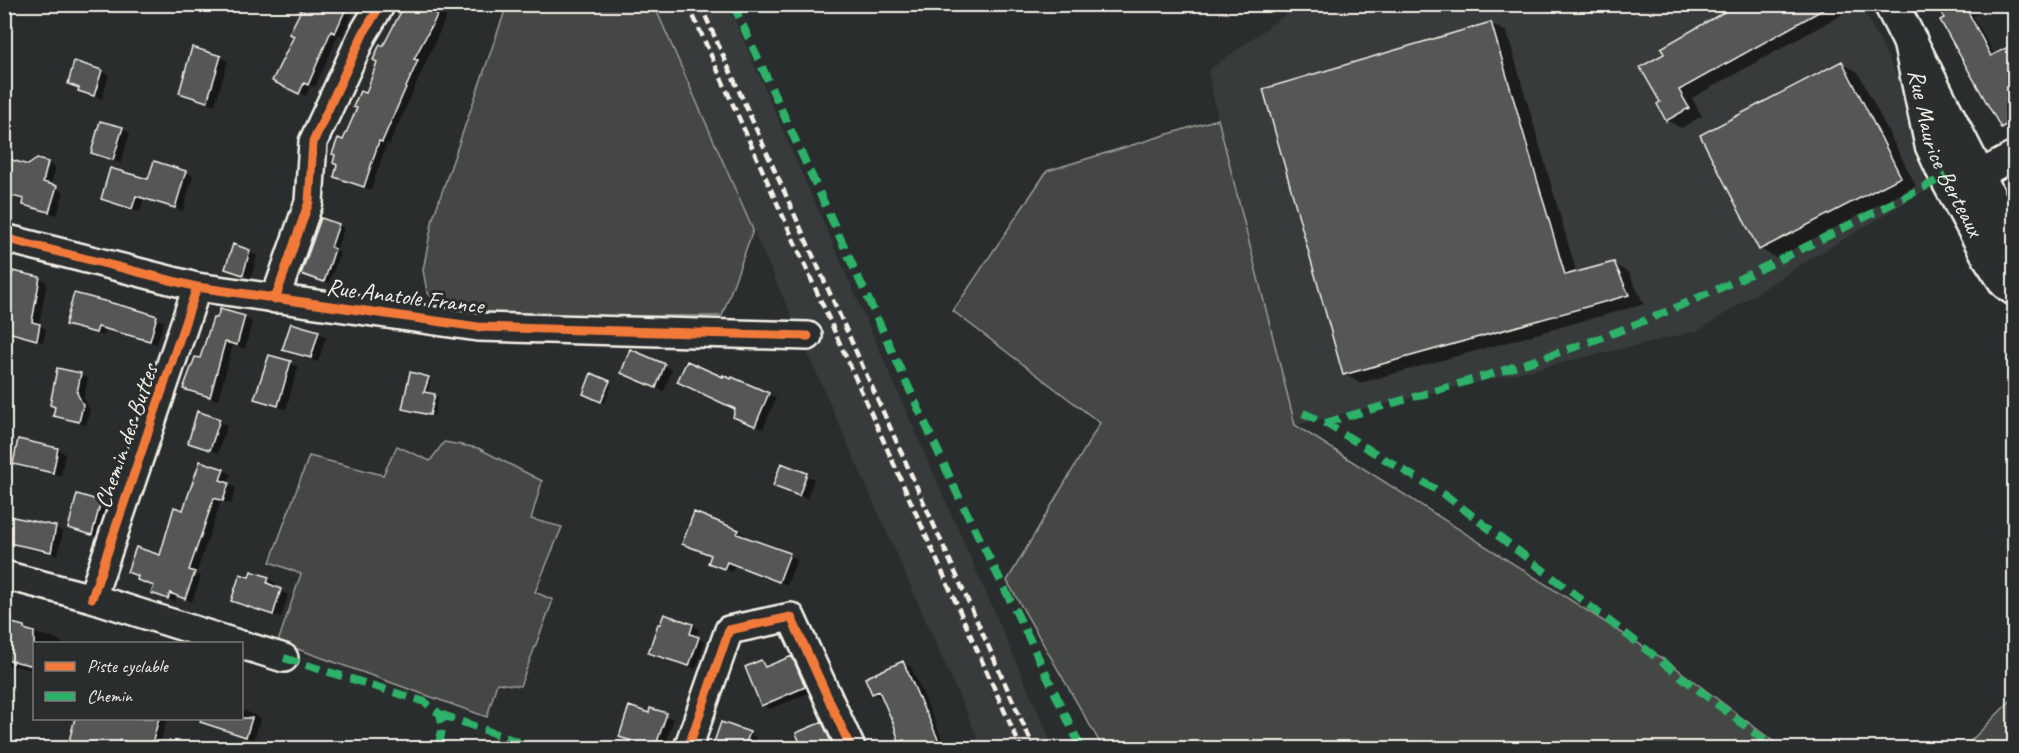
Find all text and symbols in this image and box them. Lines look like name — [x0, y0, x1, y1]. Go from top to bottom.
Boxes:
street label: Rue Maurice Berteaux — [1901, 66, 1992, 243]
street label: Rue Anatole France — [325, 271, 487, 321]
street label: Chemin des Buttes — [87, 358, 165, 512]
legend — [33, 642, 243, 720]
text: Piste cyclable — [87, 655, 169, 677]
text: Chemin — [87, 685, 133, 707]

